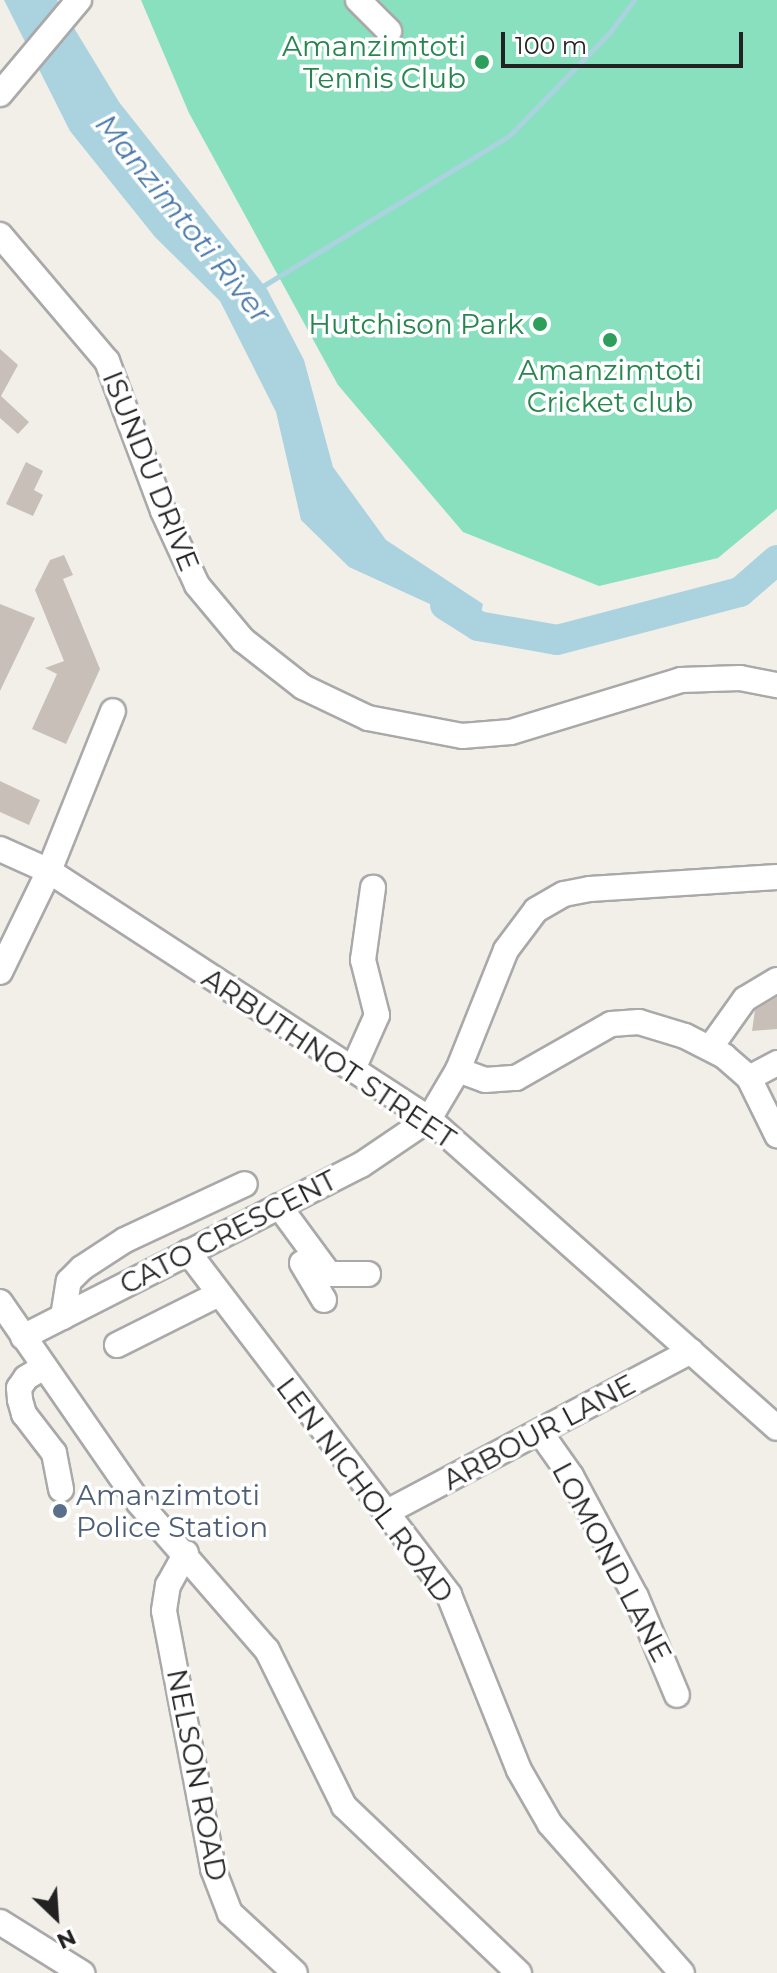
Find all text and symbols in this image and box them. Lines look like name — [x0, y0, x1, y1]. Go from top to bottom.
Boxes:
scale bar — [505, 16, 747, 66]
place label: Amanzimtoti Tennis Club — [282, 29, 466, 95]
text: 100 m — [515, 31, 587, 60]
marker: Amanzimtoti Tennis Club — [473, 53, 491, 71]
water label: Manzimtoti River — [88, 107, 278, 331]
place label: Hutchison Park — [308, 307, 524, 341]
marker: Hutchison Park — [531, 315, 549, 333]
marker: Amanzimtoti Cricket club — [601, 331, 619, 349]
place label: Amanzimtoti Cricket club — [518, 353, 702, 419]
street label: ISUNDU DRIVE — [96, 366, 206, 576]
street label: ARBUTHNOT STREET — [196, 961, 462, 1155]
street label: CATO CRESCENT — [114, 1163, 342, 1301]
street label: ARBOUR LANE — [437, 1367, 641, 1497]
street label: LEN NICHOL ROAD — [269, 1371, 461, 1609]
street label: LOMOND LANE — [545, 1456, 679, 1668]
place label: Amanzimtoti Police Station — [76, 1478, 268, 1544]
marker: Amanzimtoti Police Station — [51, 1502, 69, 1520]
street label: NELSON ROAD — [160, 1666, 234, 1884]
north arrow — [16, 1877, 96, 1957]
text: N — [53, 1923, 80, 1955]

